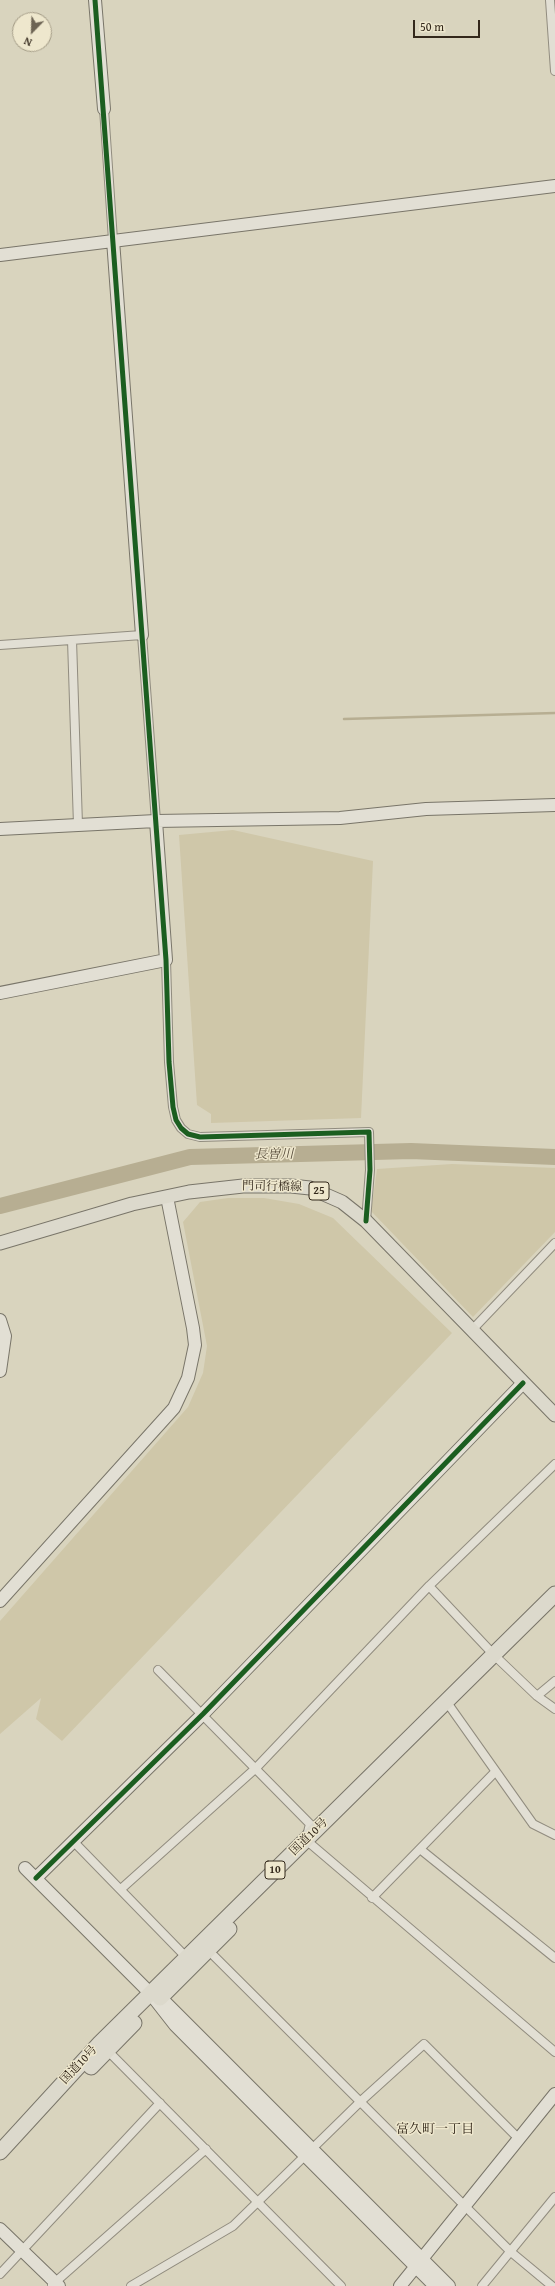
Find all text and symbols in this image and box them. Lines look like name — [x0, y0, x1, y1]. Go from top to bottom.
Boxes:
north arrow — [12, 12, 52, 52]
scale bar — [415, 12, 482, 38]
text: 50 m — [420, 18, 444, 35]
text: N — [21, 33, 34, 51]
water label: 長曽川 — [254, 1147, 294, 1163]
street label: 門司行橋線 — [242, 1179, 302, 1195]
road number: 25 — [309, 1182, 329, 1200]
street label: 国道10号 — [287, 1815, 331, 1859]
road number: 10 — [265, 1861, 285, 1879]
street label: 国道10号 — [58, 2043, 100, 2087]
district label: 富久町一丁目 — [396, 2122, 474, 2138]

